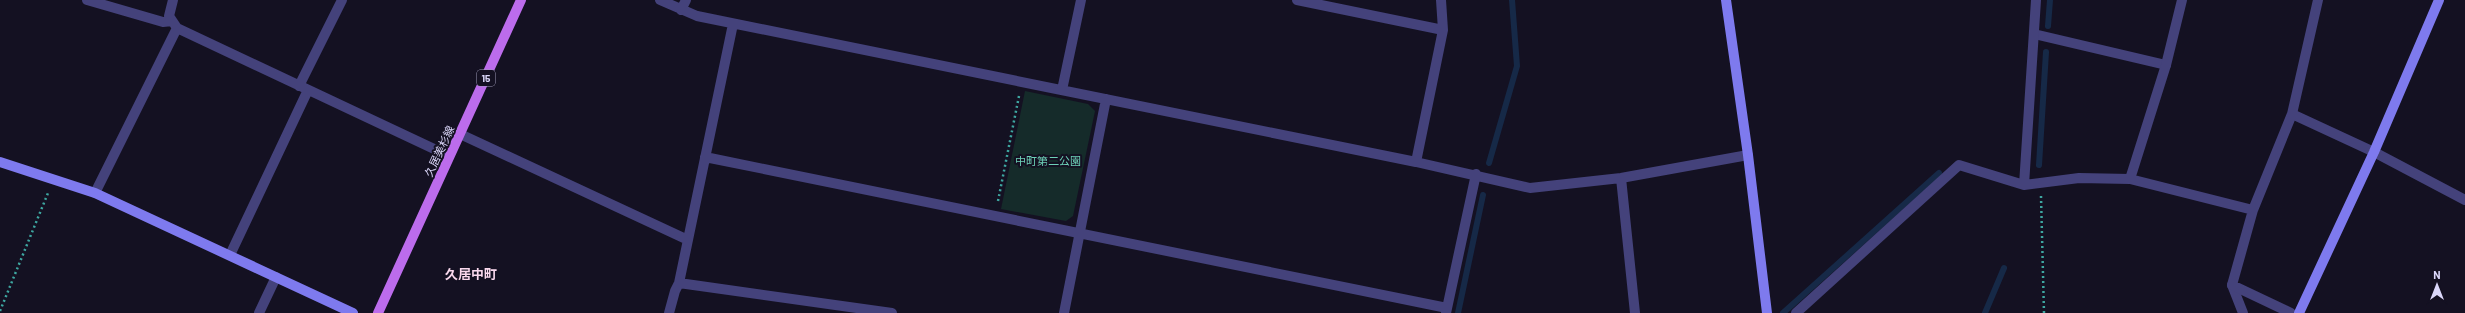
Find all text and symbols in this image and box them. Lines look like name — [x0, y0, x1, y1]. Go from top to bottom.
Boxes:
road number: 15 — [477, 70, 495, 86]
street label: 久居美杉線 — [421, 123, 457, 179]
park label: 中町第二公園 — [1015, 154, 1081, 167]
north arrow — [2417, 265, 2457, 305]
district label: 久居中町 — [445, 266, 497, 282]
text: N — [2433, 268, 2441, 281]

